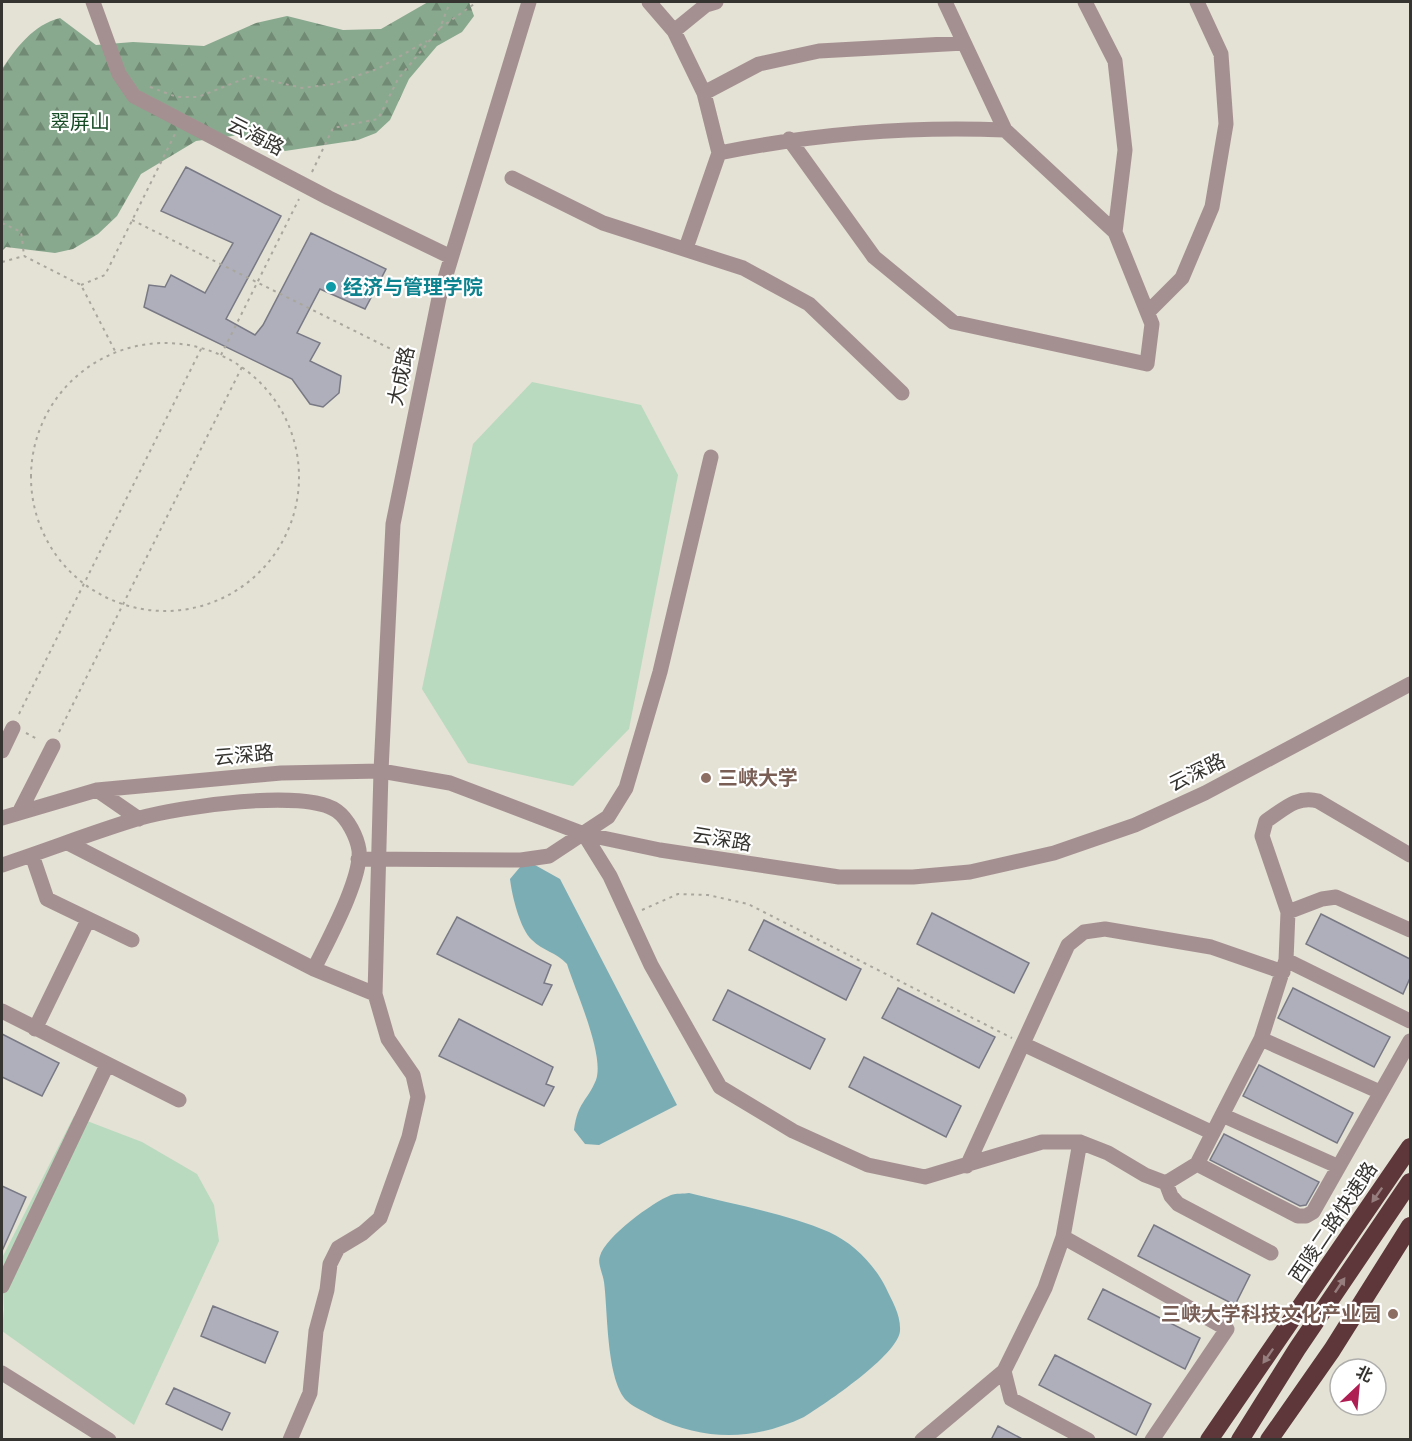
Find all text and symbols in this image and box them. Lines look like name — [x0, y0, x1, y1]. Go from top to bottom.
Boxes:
park label: 翠屏山 — [50, 110, 110, 134]
street label: 云海路 — [224, 112, 288, 160]
place label: 经济与管理学院 — [343, 275, 483, 299]
marker: 经济与管理学院 — [324, 280, 338, 294]
street label: 大成路 — [383, 344, 419, 408]
street label: 云深路 — [213, 740, 275, 770]
street label: 云深路 — [1165, 748, 1229, 796]
place label: 三峡大学 — [718, 766, 798, 790]
marker: 三峡大学 — [699, 771, 713, 785]
street label: 云深路 — [690, 822, 754, 856]
street label: 西陵二路快速路 — [1284, 1157, 1382, 1287]
one-way arrow — [1371, 1186, 1383, 1202]
one-way arrow — [1334, 1277, 1345, 1293]
place label: 三峡大学科技文化产业园 — [1161, 1302, 1381, 1326]
marker: 三峡大学科技文化产业园 — [1386, 1307, 1400, 1321]
one-way arrow — [1262, 1348, 1274, 1364]
north arrow — [1328, 1357, 1388, 1417]
text: 北 — [1353, 1362, 1376, 1386]

